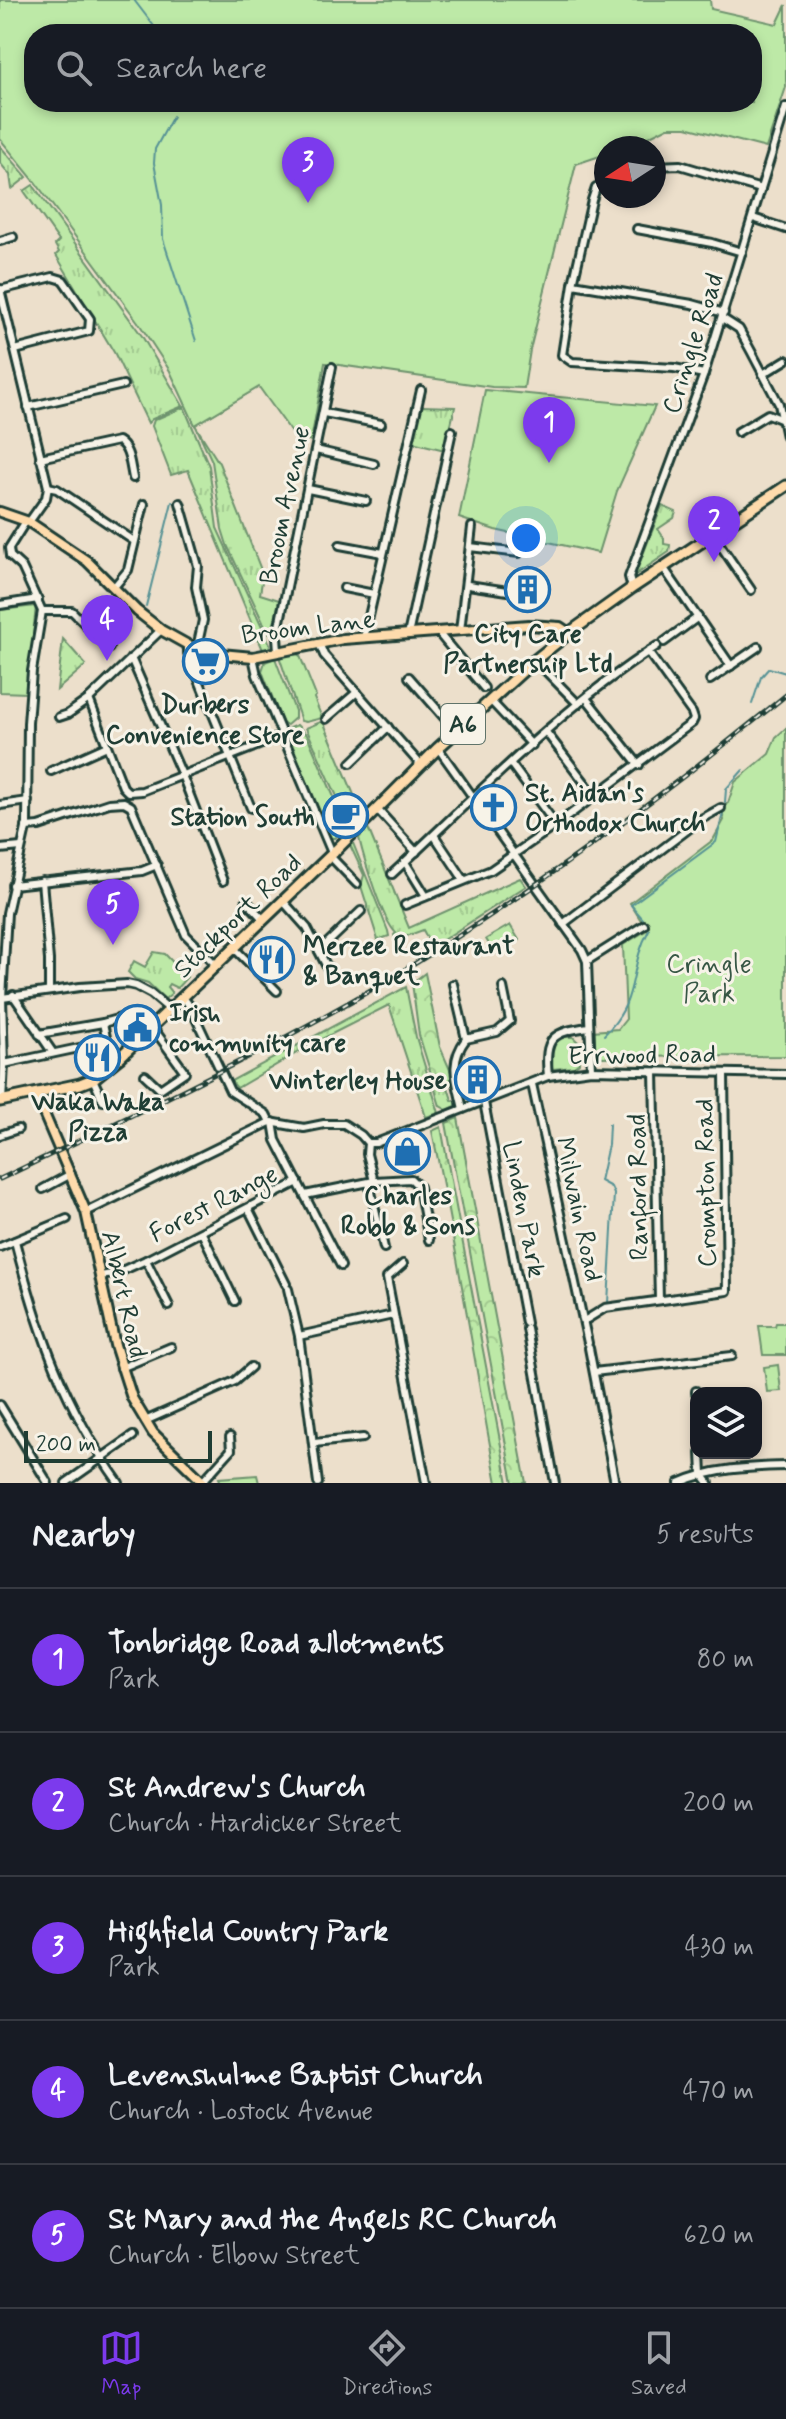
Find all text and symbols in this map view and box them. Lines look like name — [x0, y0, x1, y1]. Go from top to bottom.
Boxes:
search box — [24, 24, 762, 112]
icon: search — [52, 46, 96, 90]
text: Search here — [116, 49, 267, 88]
north arrow — [594, 136, 666, 208]
pin: 3 — [282, 137, 334, 203]
street label: Cringle Road — [655, 269, 733, 418]
pin: 1 — [523, 397, 575, 463]
street label: Broom Avenue — [253, 423, 319, 588]
pin: 2 — [688, 496, 740, 562]
your location — [506, 518, 546, 558]
building icon: City Care Partnership Ltd — [504, 566, 552, 614]
pin: 4 — [81, 595, 133, 661]
street label: Broom Lane — [239, 603, 377, 653]
place label: City Care Partnership Ltd — [443, 618, 613, 682]
supermarket icon: Durbers Convenience Store — [181, 637, 229, 685]
place label: Durbers Convenience Store — [106, 689, 304, 753]
road number: A6 — [441, 704, 485, 744]
place label: St. Aidan's Orthodox Church — [525, 777, 706, 841]
church icon: St. Aidan's Orthodox Church — [470, 783, 518, 831]
cafe icon: Station South — [322, 792, 370, 840]
place label: Station South — [170, 801, 315, 835]
street label: Stockport Road — [167, 846, 310, 986]
pin: 5 — [87, 879, 139, 945]
place label: Merzee Restaurant & Banquet — [303, 930, 514, 994]
restaurant icon: Merzee Restaurant & Banquet — [248, 936, 296, 984]
park label: Cringle Park — [666, 948, 752, 1012]
place label: Irish community care — [169, 997, 346, 1061]
public building icon: Irish community care — [114, 1003, 162, 1051]
restaurant icon: Waka Waka Pizza — [74, 1034, 122, 1082]
street label: Errwood Road — [568, 1038, 716, 1074]
building icon: Winterley House — [454, 1056, 502, 1104]
place label: Winterley House — [268, 1065, 447, 1099]
place label: Waka Waka Pizza — [30, 1086, 165, 1150]
street label: Crompton Road — [689, 1098, 725, 1268]
street label: Ranford Road — [621, 1113, 659, 1261]
shop icon: Charles Robb & Sons — [384, 1128, 432, 1176]
street label: Milwain Road — [546, 1134, 610, 1285]
street label: Linden Park — [493, 1138, 553, 1280]
street label: Forest Range — [144, 1158, 285, 1253]
place label: Charles Robb & Sons — [341, 1180, 475, 1244]
street label: Albert Road — [92, 1227, 154, 1362]
map controls — [690, 1387, 762, 1459]
button: layers — [690, 1387, 762, 1459]
scale bar — [24, 1427, 212, 1463]
text: 200 m — [36, 1431, 96, 1459]
text: Nearby — [32, 1513, 136, 1558]
text: 5 results — [656, 1518, 754, 1552]
text: Tonbridge Road allotments — [108, 1624, 444, 1663]
text: 1 — [52, 1643, 64, 1677]
text: 80 m — [697, 1643, 754, 1677]
text: Park — [108, 1663, 160, 1697]
text: St Andrew's Church — [108, 1768, 366, 1807]
text: 2 — [52, 1787, 64, 1821]
text: 200 m — [683, 1787, 754, 1821]
text: Church · Hardicker Street — [108, 1807, 402, 1841]
text: Highfield Country Park — [108, 1912, 388, 1951]
text: 3 — [52, 1931, 64, 1965]
text: 430 m — [685, 1931, 754, 1965]
text: Park — [108, 1951, 160, 1985]
text: Levenshulme Baptist Church — [108, 2056, 483, 2095]
text: 4 — [50, 2075, 66, 2109]
text: 470 m — [682, 2075, 754, 2109]
text: Church · Lostock Avenue — [108, 2095, 373, 2129]
text: St Mary and the Angels RC Church — [108, 2200, 557, 2239]
text: 5 — [50, 2219, 66, 2253]
text: 620 m — [684, 2219, 754, 2253]
text: Church · Elbow Street — [108, 2239, 360, 2273]
tab: Map — [99, 2326, 143, 2402]
tab: Directions — [342, 2326, 432, 2402]
tab: Saved — [631, 2326, 687, 2402]

